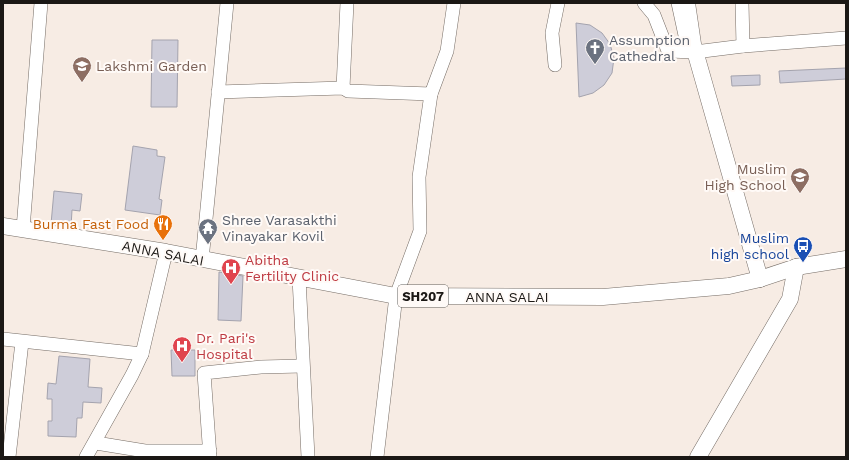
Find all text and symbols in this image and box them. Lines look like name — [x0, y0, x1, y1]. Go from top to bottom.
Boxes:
place label: Assumption Cathedral — [609, 32, 690, 64]
church icon: Assumption Cathedral — [584, 37, 606, 65]
school or university icon: Lakshmi Garden — [71, 55, 93, 83]
place label: Lakshmi Garden — [96, 58, 207, 74]
place label: Muslim High School — [705, 161, 787, 193]
school or university icon: Muslim High School — [789, 166, 811, 194]
place label: Shree Varasakthi Vinayakar Kovil — [222, 212, 337, 244]
restaurant icon: Burma Fast Food — [152, 213, 174, 241]
place label: Burma Fast Food — [33, 216, 149, 232]
temple icon: Shree Varasakthi Vinayakar Kovil — [197, 217, 219, 245]
place label: Muslim high school — [711, 230, 790, 262]
bus stop icon: Muslim high school — [792, 235, 814, 263]
street label: ANNA SALAI — [121, 237, 205, 269]
place label: Abitha Fertility Clinic — [245, 252, 339, 284]
hospital icon: Abitha Fertility Clinic — [220, 257, 242, 285]
road number: SH207 — [398, 285, 448, 307]
street label: ANNA SALAI — [465, 289, 549, 305]
place label: Dr. Pari's Hospital — [196, 330, 256, 362]
hospital icon: Dr. Pari's Hospital — [171, 335, 193, 363]

